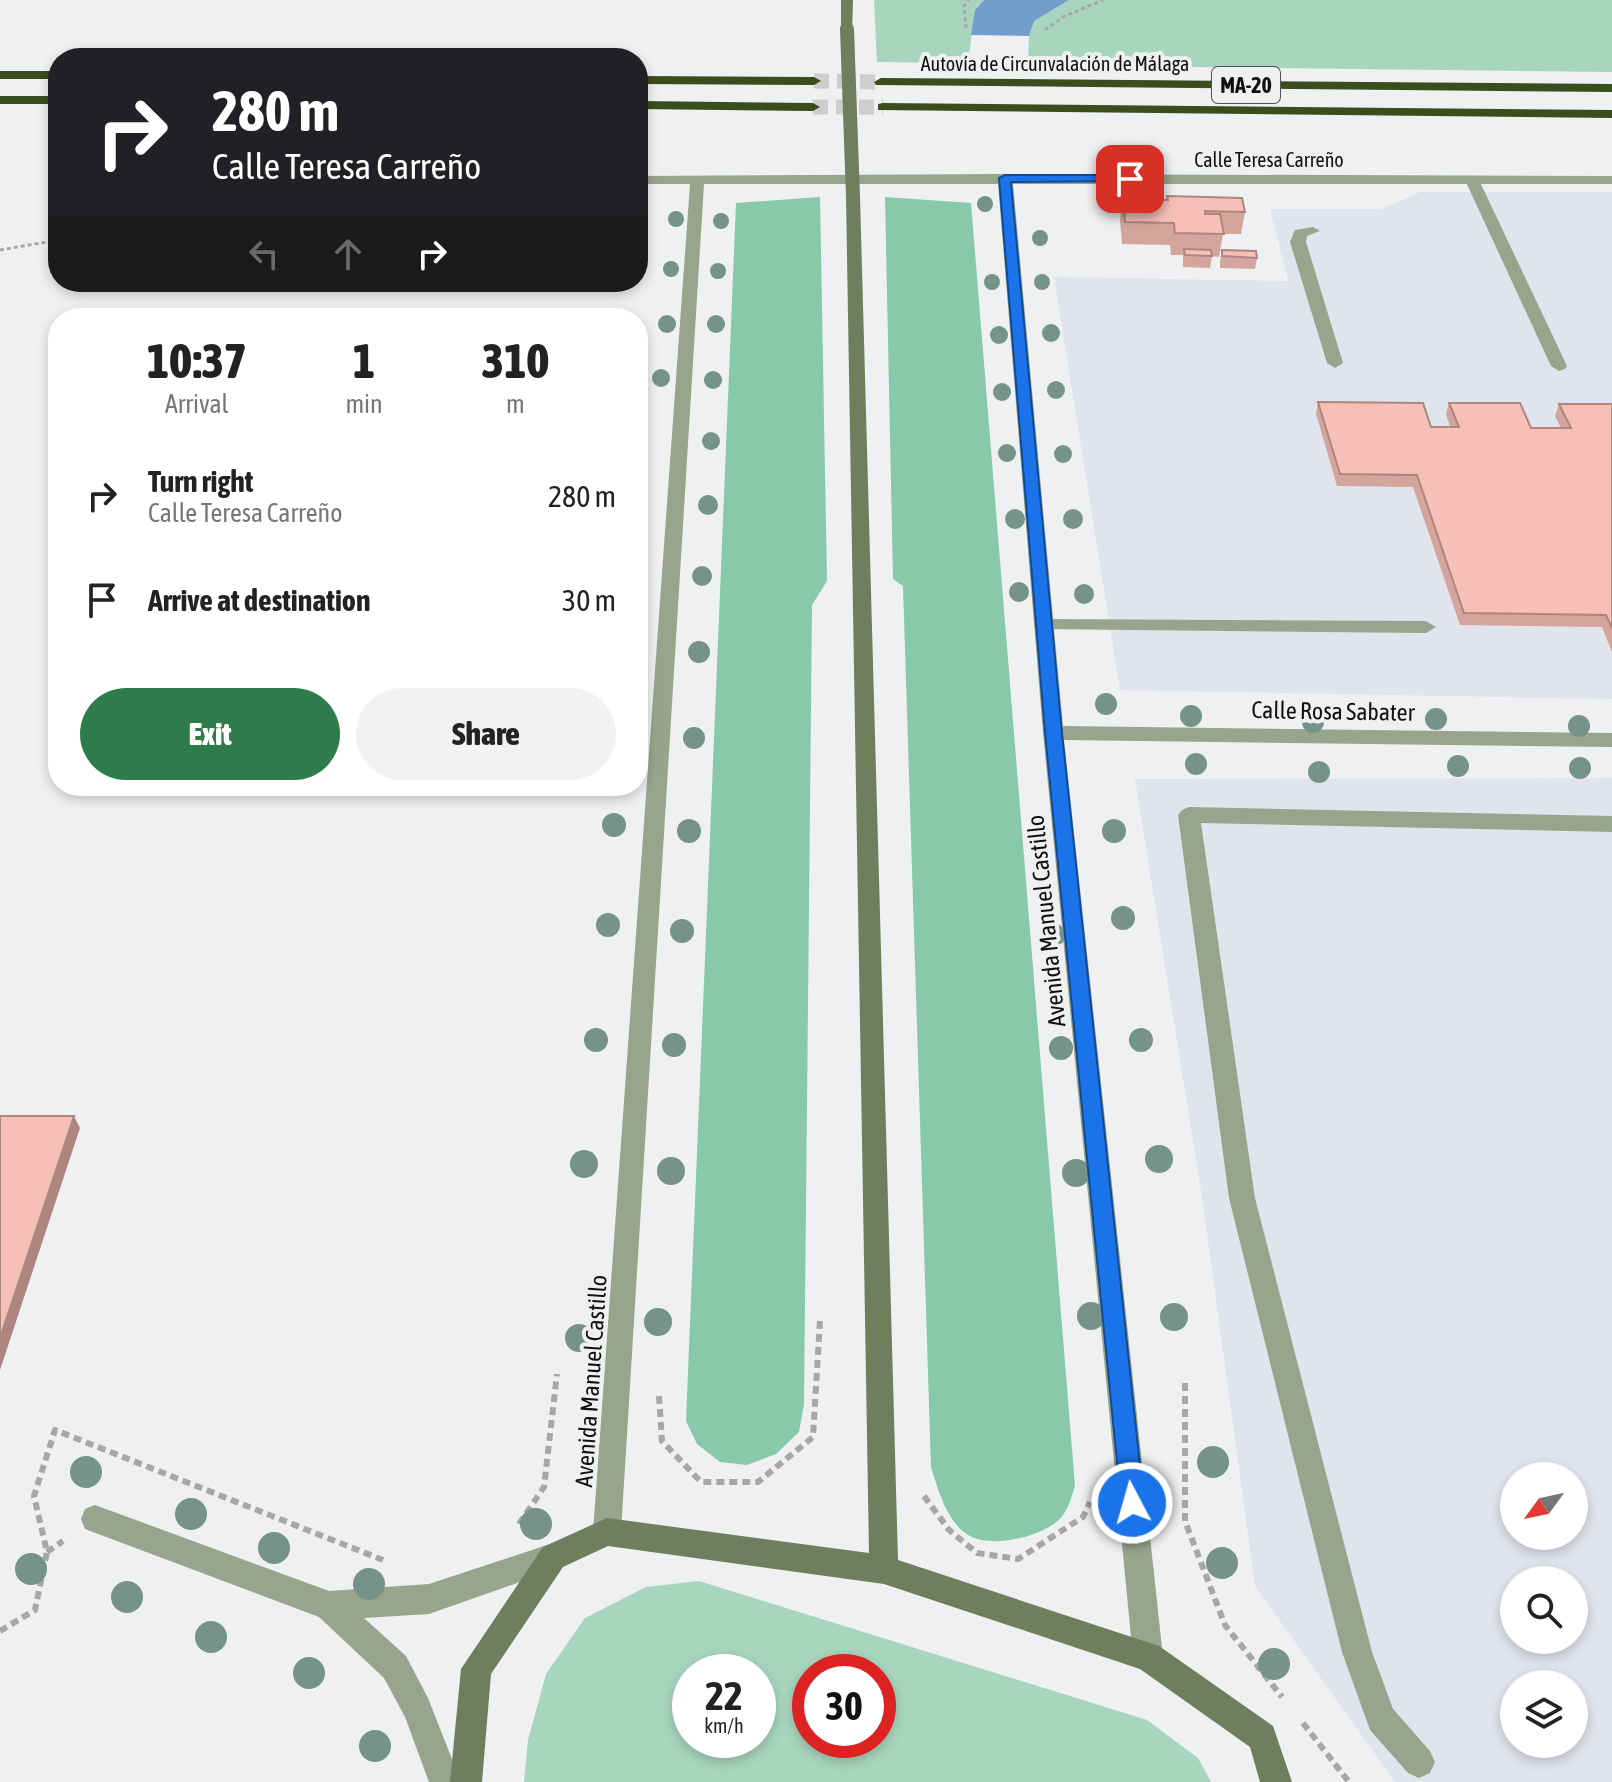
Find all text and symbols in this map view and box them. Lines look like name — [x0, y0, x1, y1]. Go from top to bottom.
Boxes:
street label: Autovía de Circunvalación de Málaga — [921, 52, 1189, 75]
road number: MA-20 — [1212, 67, 1280, 103]
text: 280 m — [212, 79, 339, 143]
icon: right — [80, 80, 184, 184]
text: Calle Teresa Carreño — [212, 145, 481, 187]
pin — [1096, 145, 1164, 213]
street label: Calle Teresa Carreño — [1194, 148, 1344, 171]
icon: arrive — [1108, 157, 1152, 201]
icon: left — [242, 232, 286, 276]
icon: ahead — [326, 232, 370, 276]
icon: right — [410, 232, 454, 276]
text: 10:37 — [147, 333, 247, 388]
text: 1 — [353, 333, 375, 388]
text: 310 — [482, 333, 549, 388]
text: Arrival — [165, 389, 228, 419]
text: min — [345, 389, 383, 419]
text: m — [506, 389, 525, 419]
text: Turn right — [148, 464, 254, 498]
icon: right — [80, 474, 124, 518]
text: 280 m — [548, 479, 616, 513]
text: Calle Teresa Carreño — [148, 498, 342, 528]
icon: arrive — [80, 578, 124, 622]
text: Arrive at destination — [148, 583, 370, 617]
text: 30 m — [562, 583, 616, 617]
button: Exit — [80, 688, 340, 780]
button: Share — [356, 688, 616, 780]
street label: Calle Rosa Sabater — [1251, 696, 1416, 726]
street label: Avenida Manuel Castillo — [1021, 814, 1071, 1028]
street label: Avenida Manuel Castillo — [570, 1274, 612, 1488]
position arrow — [1090, 1461, 1174, 1545]
north arrow — [1500, 1462, 1588, 1550]
map controls — [1500, 1462, 1588, 1758]
button: search — [1500, 1566, 1588, 1654]
speed limit sign: 30 — [792, 1654, 896, 1758]
button: layers — [1500, 1670, 1588, 1758]
text: 22 — [705, 1673, 743, 1718]
text: km/h — [704, 1714, 744, 1737]

